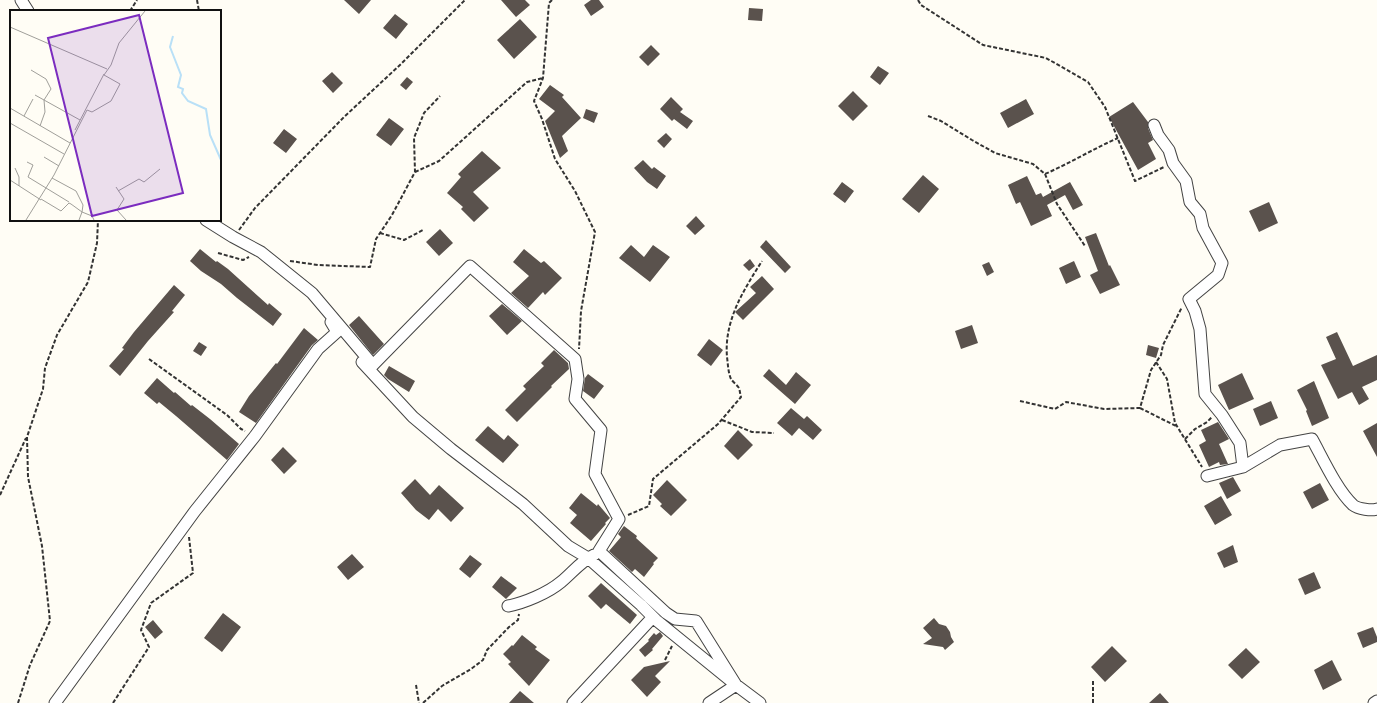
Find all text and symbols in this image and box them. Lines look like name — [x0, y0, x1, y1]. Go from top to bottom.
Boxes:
inset map — [10, 10, 221, 221]

